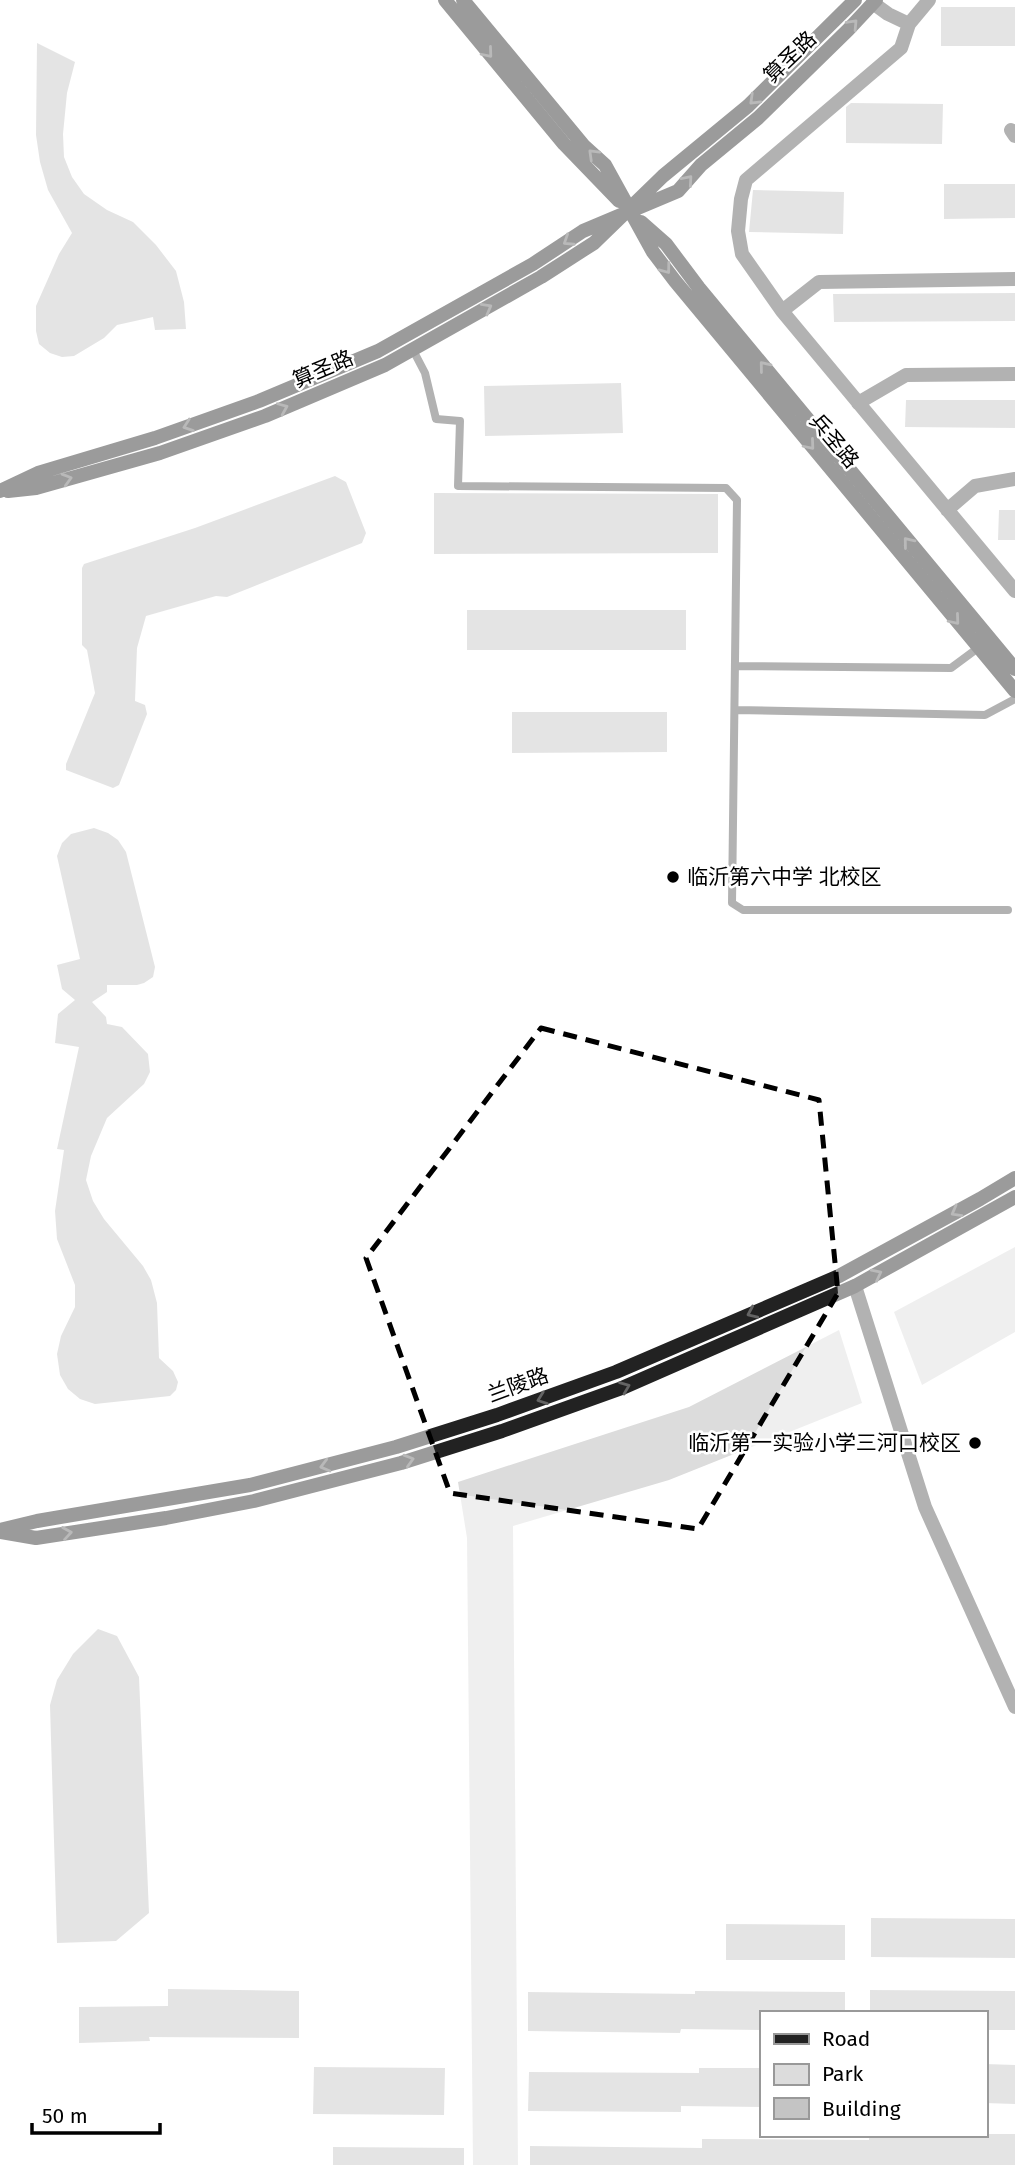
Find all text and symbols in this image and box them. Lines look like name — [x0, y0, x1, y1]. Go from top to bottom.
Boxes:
one-way arrow — [845, 19, 858, 32]
street label: 算圣路 — [758, 26, 822, 88]
one-way arrow — [480, 44, 492, 57]
one-way arrow — [749, 92, 762, 104]
one-way arrow — [588, 150, 601, 163]
one-way arrow — [680, 175, 692, 188]
one-way arrow — [562, 233, 575, 246]
one-way arrow — [658, 261, 670, 274]
one-way arrow — [479, 303, 492, 316]
street label: 算圣路 — [289, 345, 357, 393]
one-way arrow — [760, 362, 772, 375]
one-way arrow — [276, 403, 288, 417]
street label: 兵圣路 — [804, 409, 864, 473]
one-way arrow — [183, 418, 195, 432]
one-way arrow — [802, 436, 814, 449]
one-way arrow — [61, 473, 73, 488]
one-way arrow — [904, 537, 917, 549]
one-way arrow — [947, 612, 959, 625]
place label: 临沂第六中学 北校区 — [687, 864, 882, 890]
marker: 临沂第六中学 北校区 — [665, 869, 681, 885]
one-way arrow — [951, 1204, 964, 1218]
one-way arrow — [870, 1269, 882, 1283]
one-way arrow — [747, 1305, 760, 1319]
street label: 兰陵路 — [484, 1362, 552, 1408]
one-way arrow — [618, 1381, 630, 1395]
one-way arrow — [536, 1391, 549, 1405]
place label: 临沂第一实验小学三河口校区 — [688, 1430, 961, 1456]
marker: 临沂第一实验小学三河口校区 — [967, 1435, 983, 1451]
one-way arrow — [403, 1454, 415, 1469]
one-way arrow — [319, 1458, 331, 1472]
one-way arrow — [62, 1526, 73, 1541]
legend — [760, 2011, 987, 2137]
text: Road — [822, 2026, 870, 2052]
text: Park — [822, 2061, 864, 2087]
scale bar — [32, 2092, 159, 2136]
text: Building — [822, 2096, 901, 2122]
text: 50 m — [42, 2103, 88, 2129]

